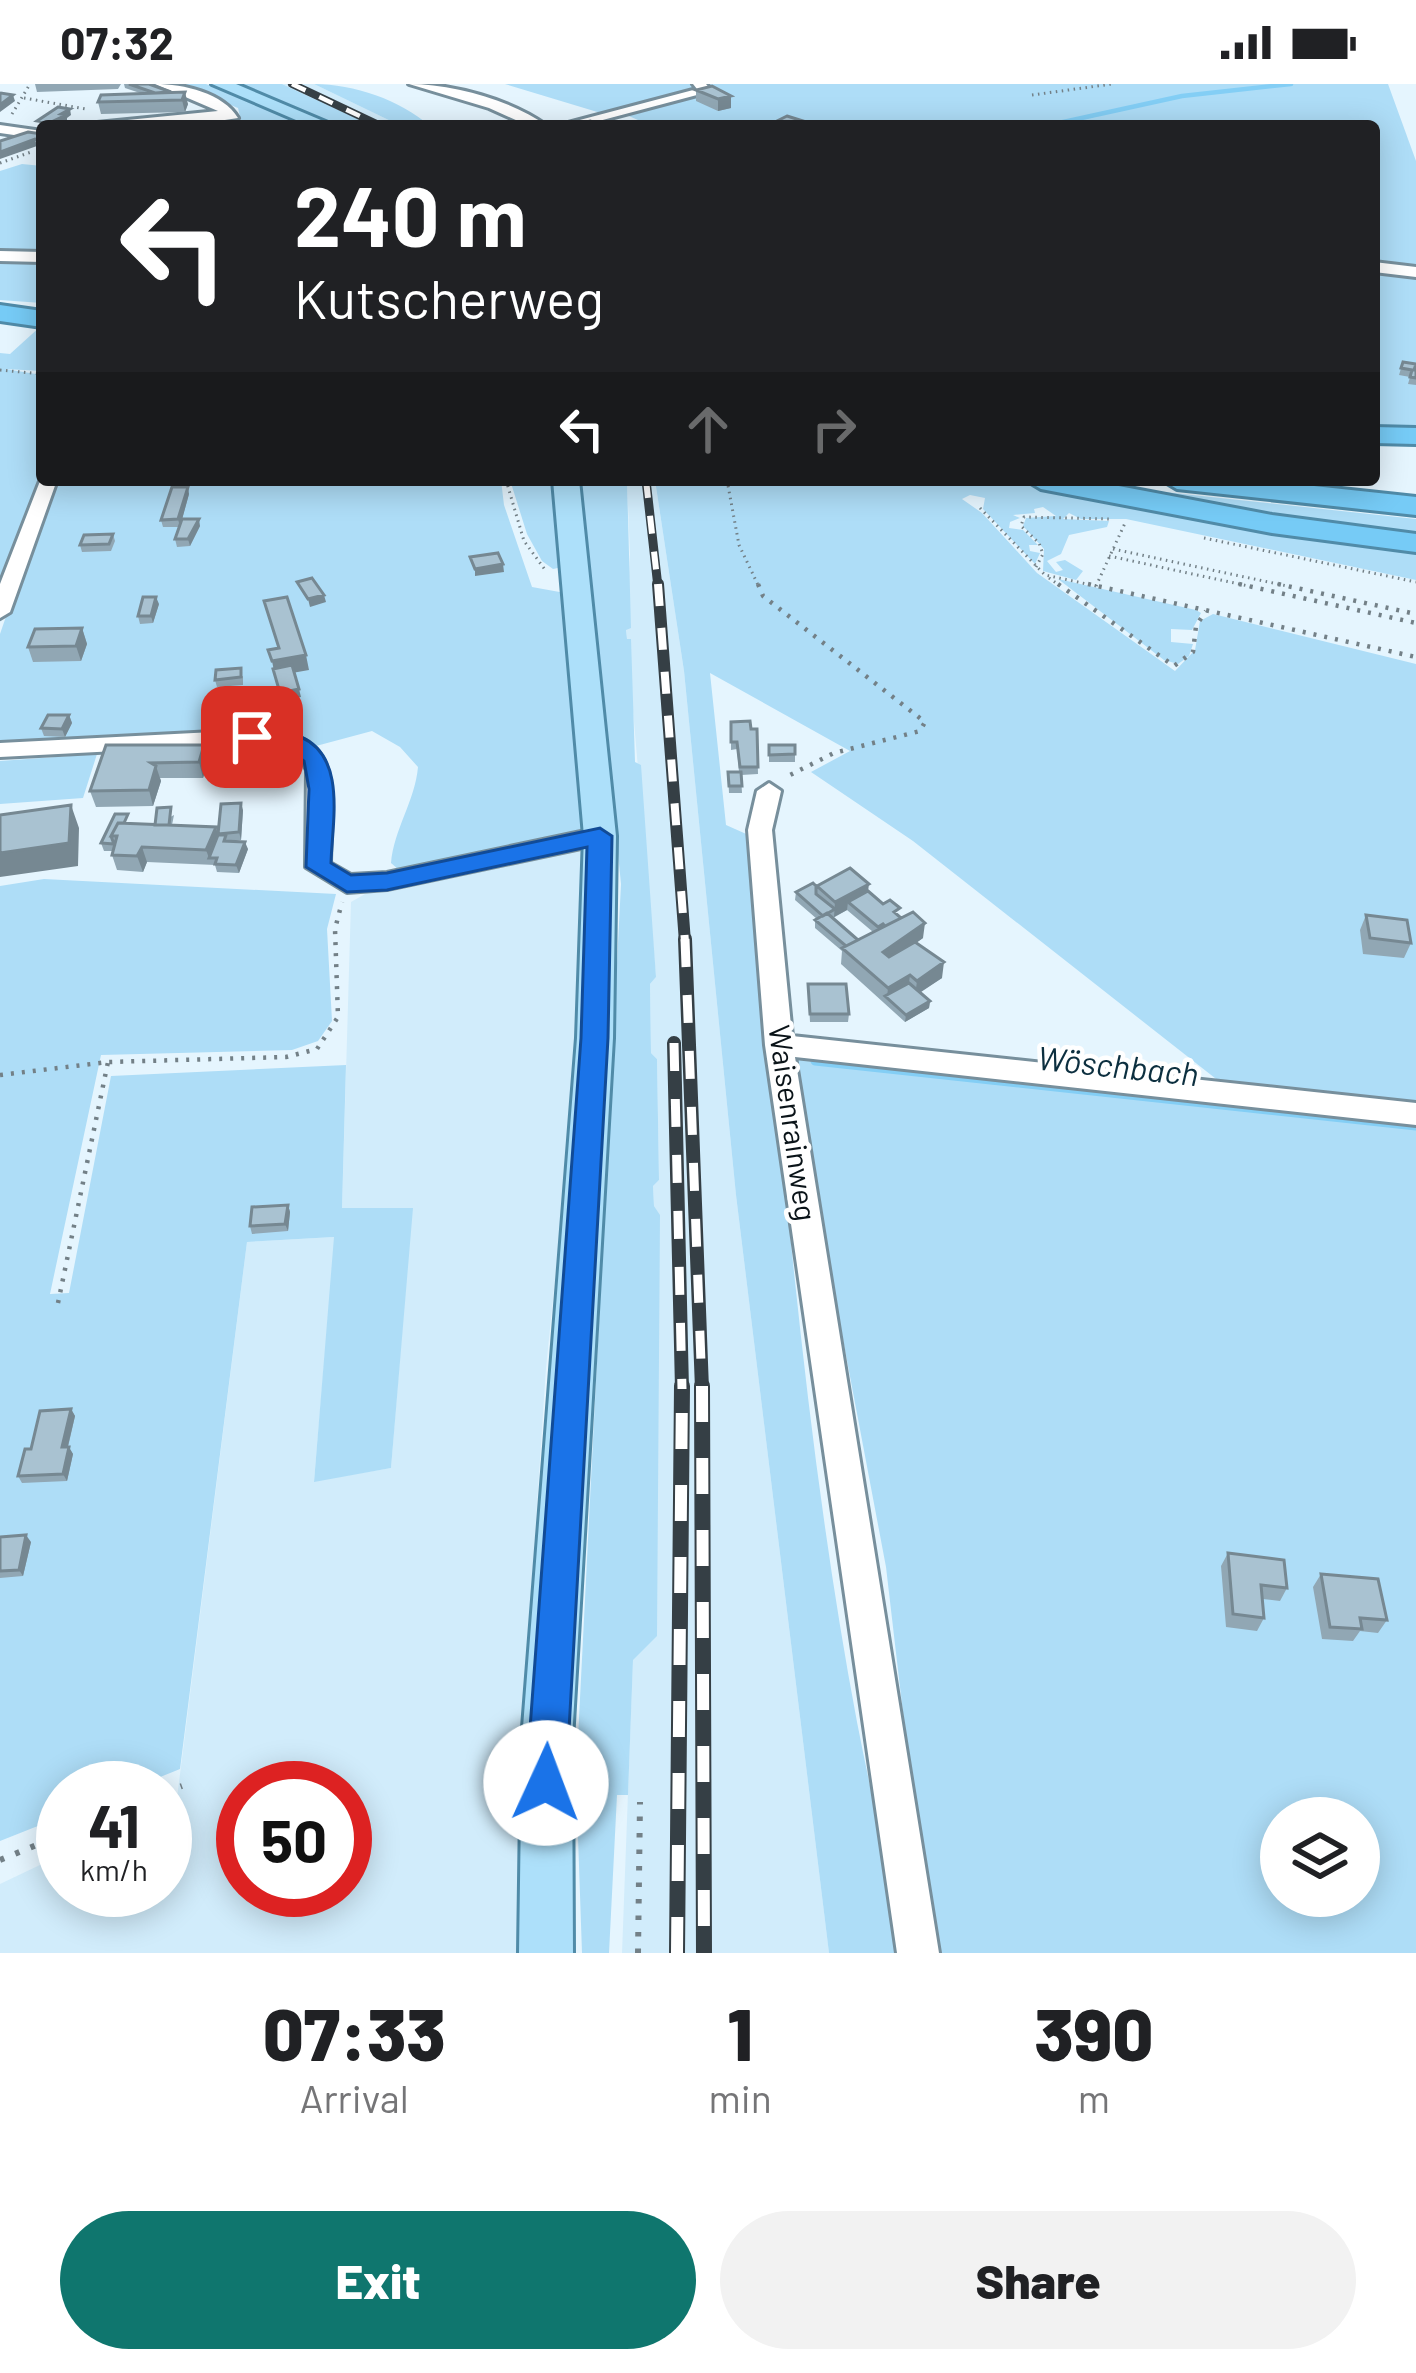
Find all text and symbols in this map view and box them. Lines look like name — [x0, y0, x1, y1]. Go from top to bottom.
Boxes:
text: 07:32 — [60, 15, 174, 69]
text: 240 m — [294, 163, 527, 264]
icon: left — [96, 168, 252, 324]
text: Kutscherweg — [294, 265, 604, 330]
icon: left — [549, 396, 615, 462]
icon: ahead — [675, 396, 741, 462]
icon: right — [801, 396, 867, 462]
pin — [201, 686, 303, 788]
icon: arrive — [219, 704, 285, 770]
street label: Waisenrainweg — [762, 1022, 826, 1223]
water label: Wöschbach — [1036, 1037, 1201, 1093]
position arrow — [483, 1720, 609, 1846]
speed limit sign: 50 — [216, 1761, 372, 1917]
text: 41 — [88, 1788, 140, 1860]
map controls — [1260, 1797, 1380, 1917]
button: layers — [1260, 1797, 1380, 1917]
text: km/h — [80, 1851, 148, 1887]
text: 07:33 — [263, 1989, 446, 2075]
text: 1 — [727, 1989, 753, 2075]
text: 390 — [1034, 1989, 1153, 2075]
text: Arrival — [300, 2074, 409, 2121]
text: min — [708, 2074, 772, 2121]
text: m — [1078, 2074, 1110, 2121]
button: Exit — [60, 2211, 696, 2349]
button: Share — [720, 2211, 1356, 2349]

